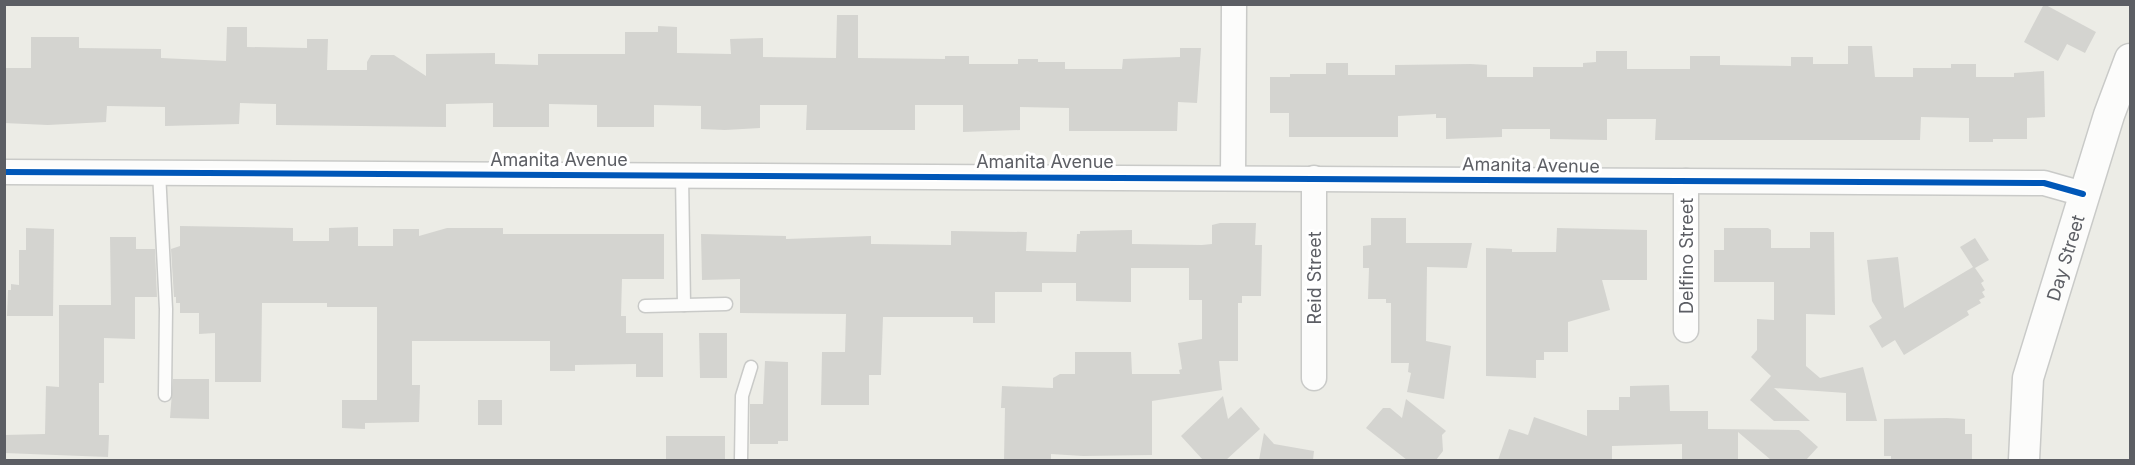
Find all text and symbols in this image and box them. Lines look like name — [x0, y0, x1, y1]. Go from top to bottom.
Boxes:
street label: Amanita Avenue — [490, 149, 628, 170]
street label: Amanita Avenue — [976, 151, 1114, 172]
street label: Amanita Avenue — [1462, 153, 1600, 177]
street label: Delfino Street — [1676, 198, 1697, 314]
street label: Day Street — [2042, 212, 2088, 303]
street label: Reid Street — [1304, 231, 1325, 325]

